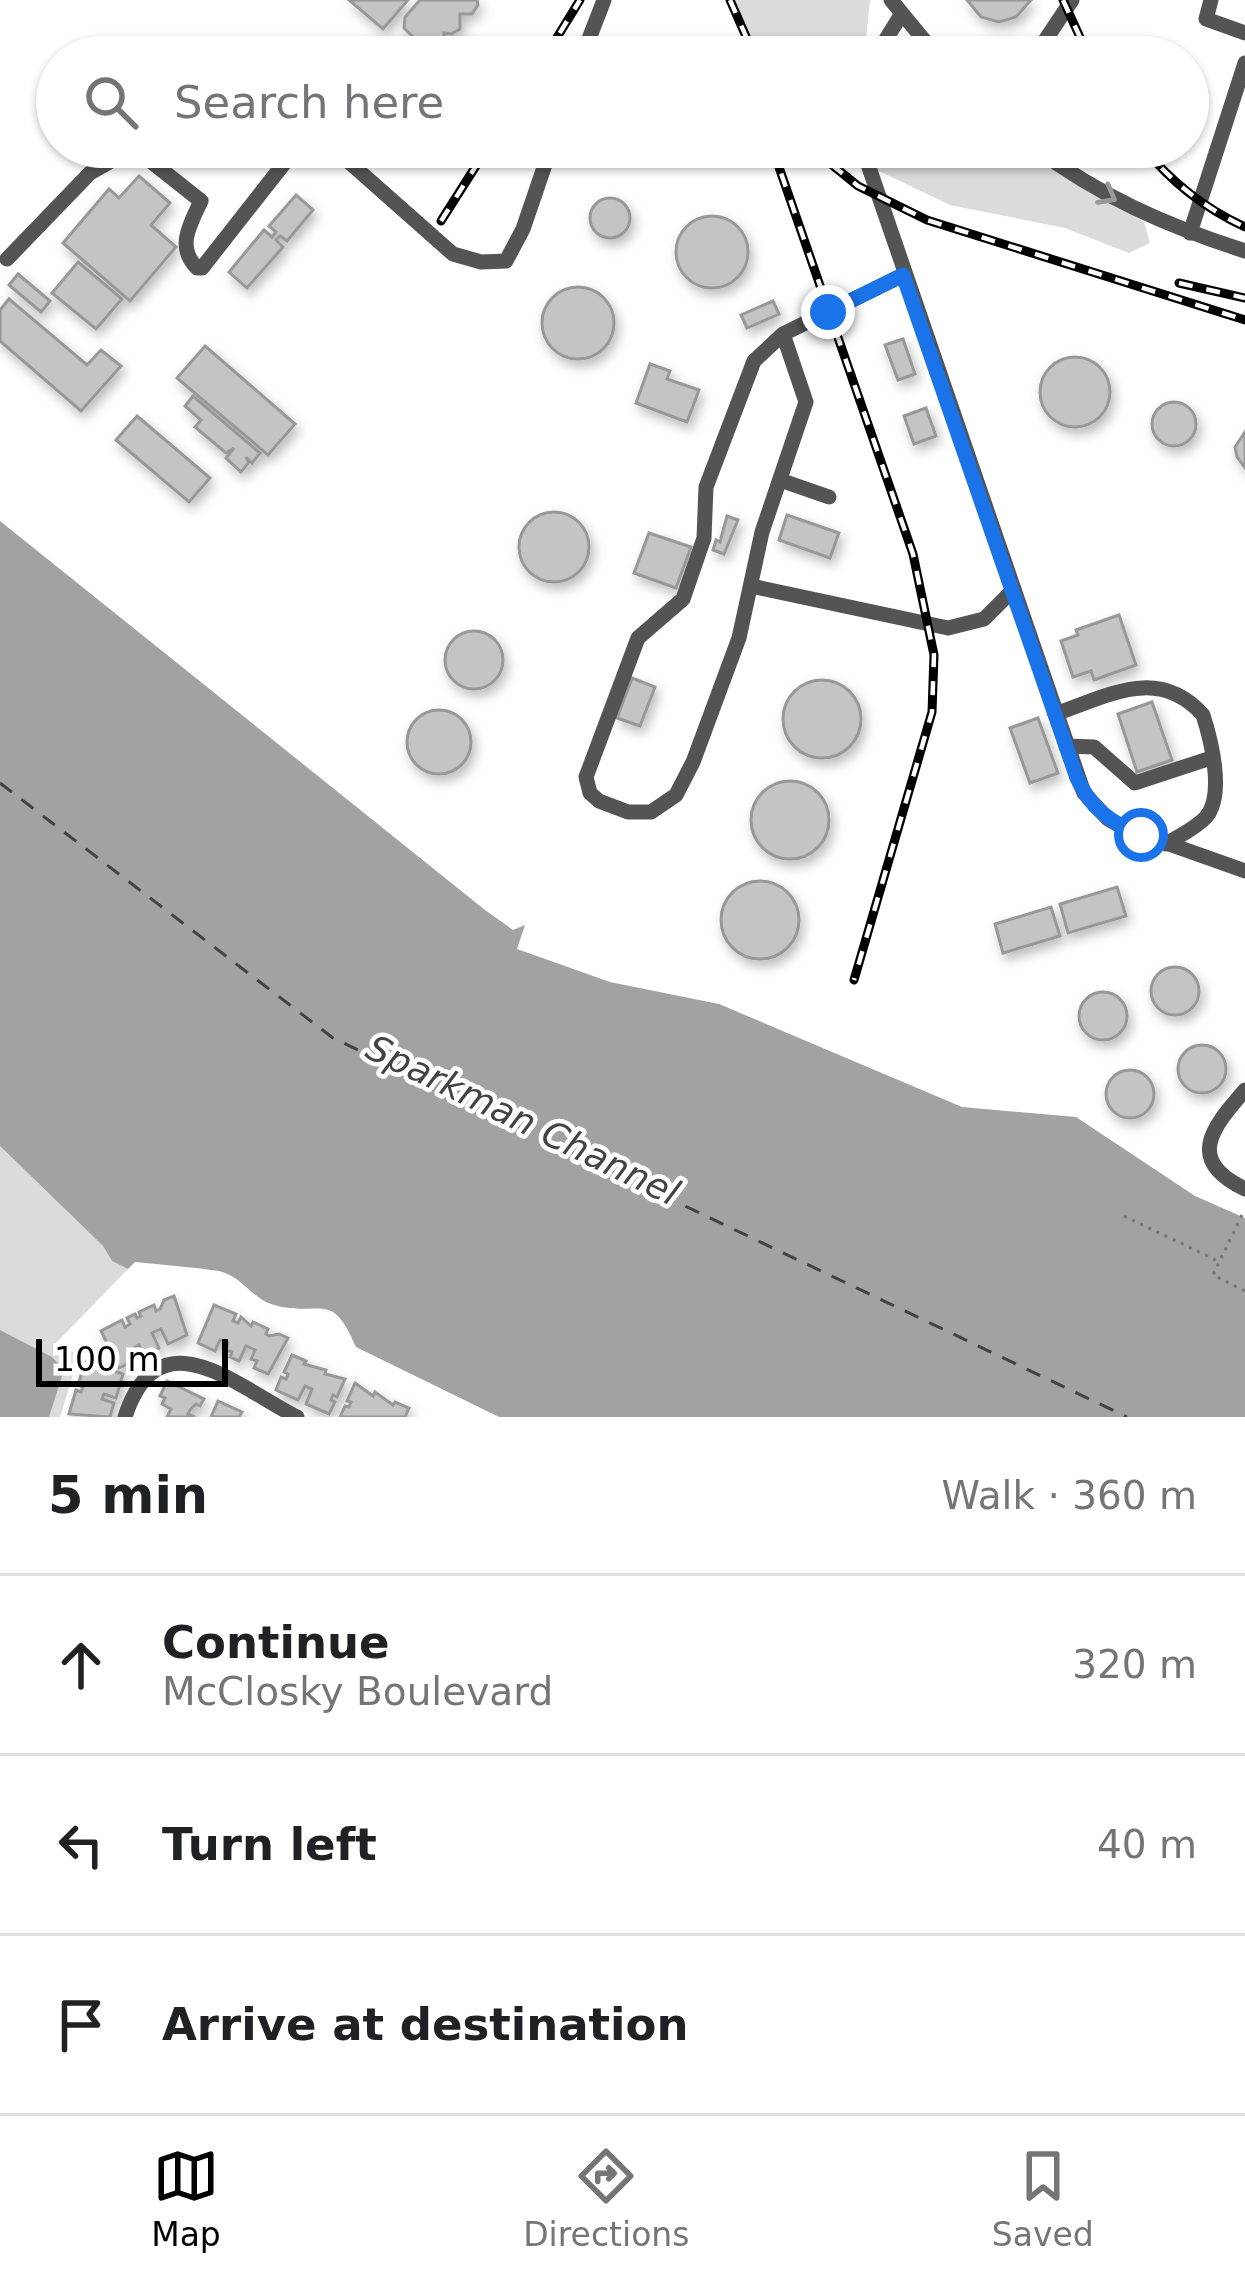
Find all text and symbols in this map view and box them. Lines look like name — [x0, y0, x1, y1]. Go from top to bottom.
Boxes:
search box — [36, 36, 1209, 168]
icon: search — [78, 69, 144, 135]
text: Search here — [174, 76, 444, 129]
one-way arrow — [1096, 182, 1117, 205]
route end — [801, 285, 855, 339]
route start — [1114, 808, 1168, 862]
water label: Sparkman Channel — [360, 1026, 686, 1214]
scale bar — [36, 1333, 228, 1386]
text: 100 m — [54, 1340, 160, 1379]
text: 5 min — [48, 1466, 208, 1525]
text: Walk · 360 m — [942, 1473, 1197, 1518]
text: Continue — [162, 1616, 390, 1669]
icon: ahead — [48, 1632, 114, 1698]
text: 320 m — [1072, 1642, 1197, 1687]
text: McClosky Boulevard — [162, 1669, 553, 1714]
icon: left — [48, 1812, 114, 1878]
text: Turn left — [162, 1818, 377, 1871]
text: 40 m — [1097, 1822, 1197, 1867]
icon: arrive — [48, 1992, 114, 2058]
text: Arrive at destination — [162, 1998, 688, 2051]
tab: Map — [151, 2143, 221, 2254]
tab: Directions — [523, 2143, 689, 2254]
tab: Saved — [992, 2143, 1094, 2254]

